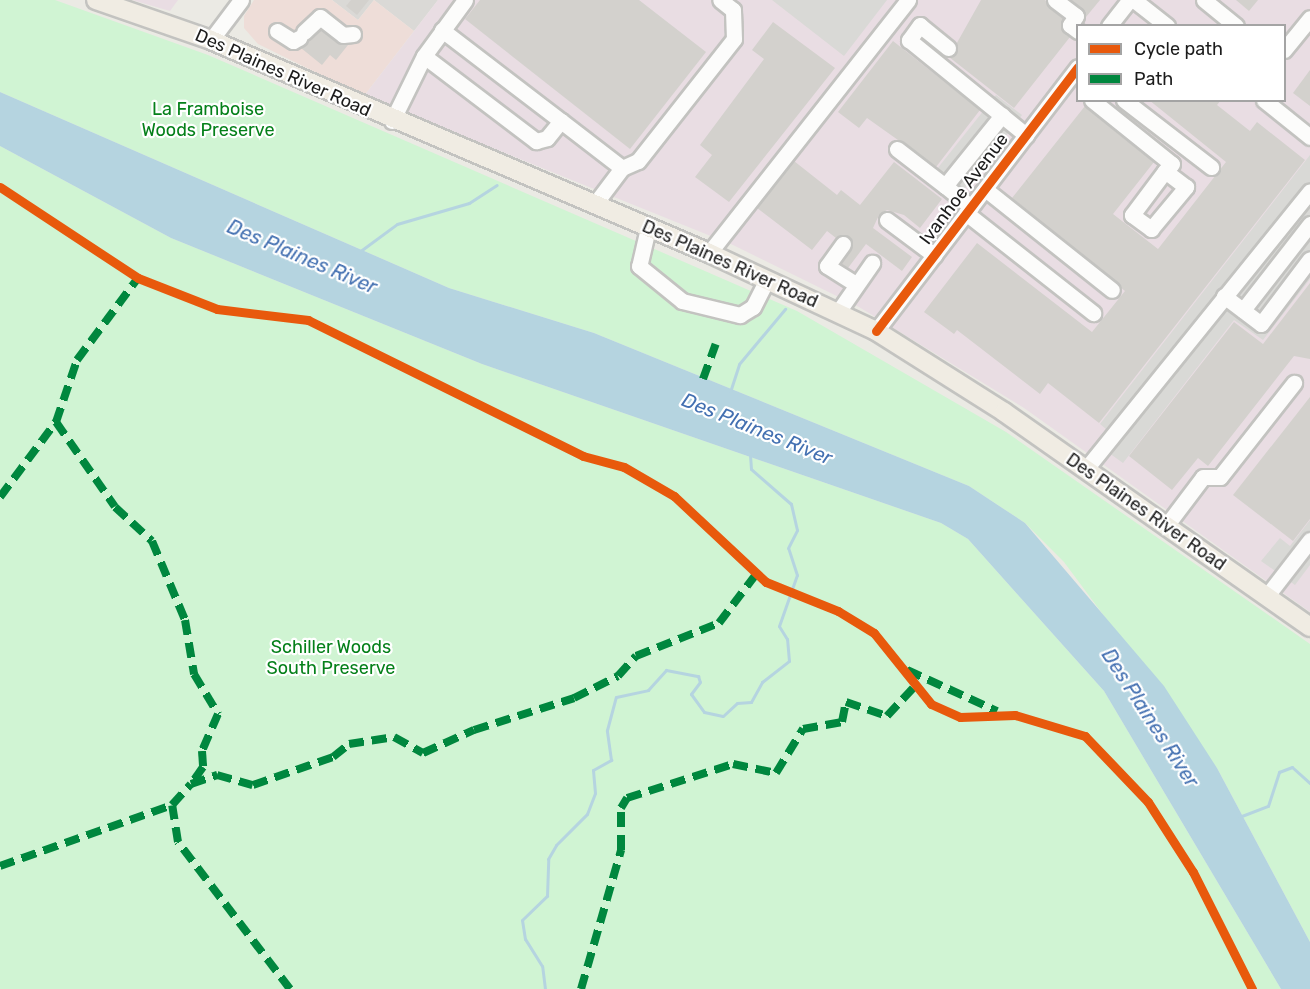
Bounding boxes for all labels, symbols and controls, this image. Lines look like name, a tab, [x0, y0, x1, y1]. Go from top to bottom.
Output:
street label: Des Plaines River Road	[192, 24, 374, 122]
legend	[1076, 24, 1286, 102]
text: Cycle path	[1134, 38, 1223, 60]
text: Path	[1134, 68, 1173, 90]
park label: La Framboise Woods Preserve	[141, 99, 275, 142]
street label: Ivanhoe Avenue	[915, 129, 1013, 249]
water label: Des Plaines River	[223, 215, 381, 299]
street label: Des Plaines River Road	[639, 215, 821, 313]
water label: Des Plaines River	[678, 388, 836, 470]
street label: Des Plaines River Road	[1062, 448, 1230, 576]
park label: Schiller Woods South Preserve	[267, 637, 395, 680]
water label: Des Plaines River	[1096, 644, 1204, 792]

